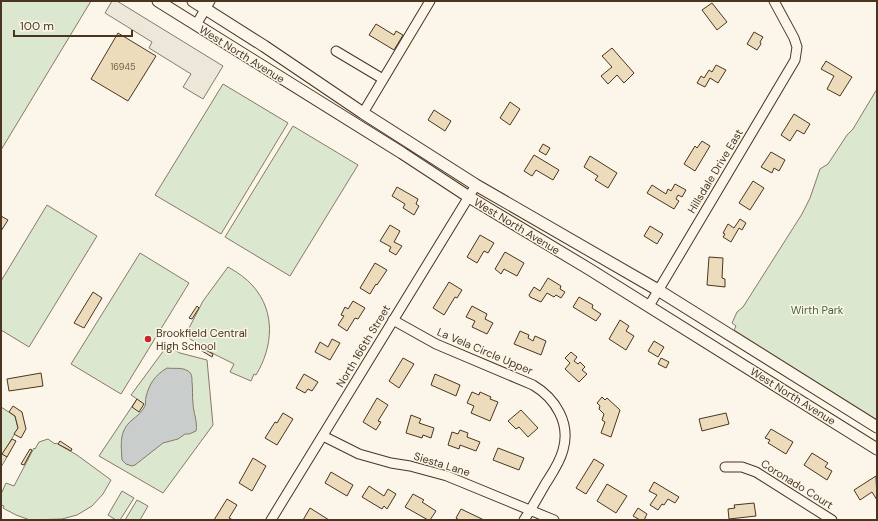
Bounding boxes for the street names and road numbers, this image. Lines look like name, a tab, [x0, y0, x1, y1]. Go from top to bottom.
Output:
street label: West North Avenue	[197, 22, 287, 86]
street label: Hillsdale Drive East	[684, 126, 746, 216]
street label: West North Avenue	[471, 195, 563, 257]
street label: North 166th Street	[333, 302, 393, 390]
street label: La Vela Circle Upper	[435, 325, 535, 377]
street label: West North Avenue	[748, 364, 838, 428]
street label: Siesta Lane	[412, 449, 472, 479]
street label: Coronado Court	[758, 456, 836, 512]

